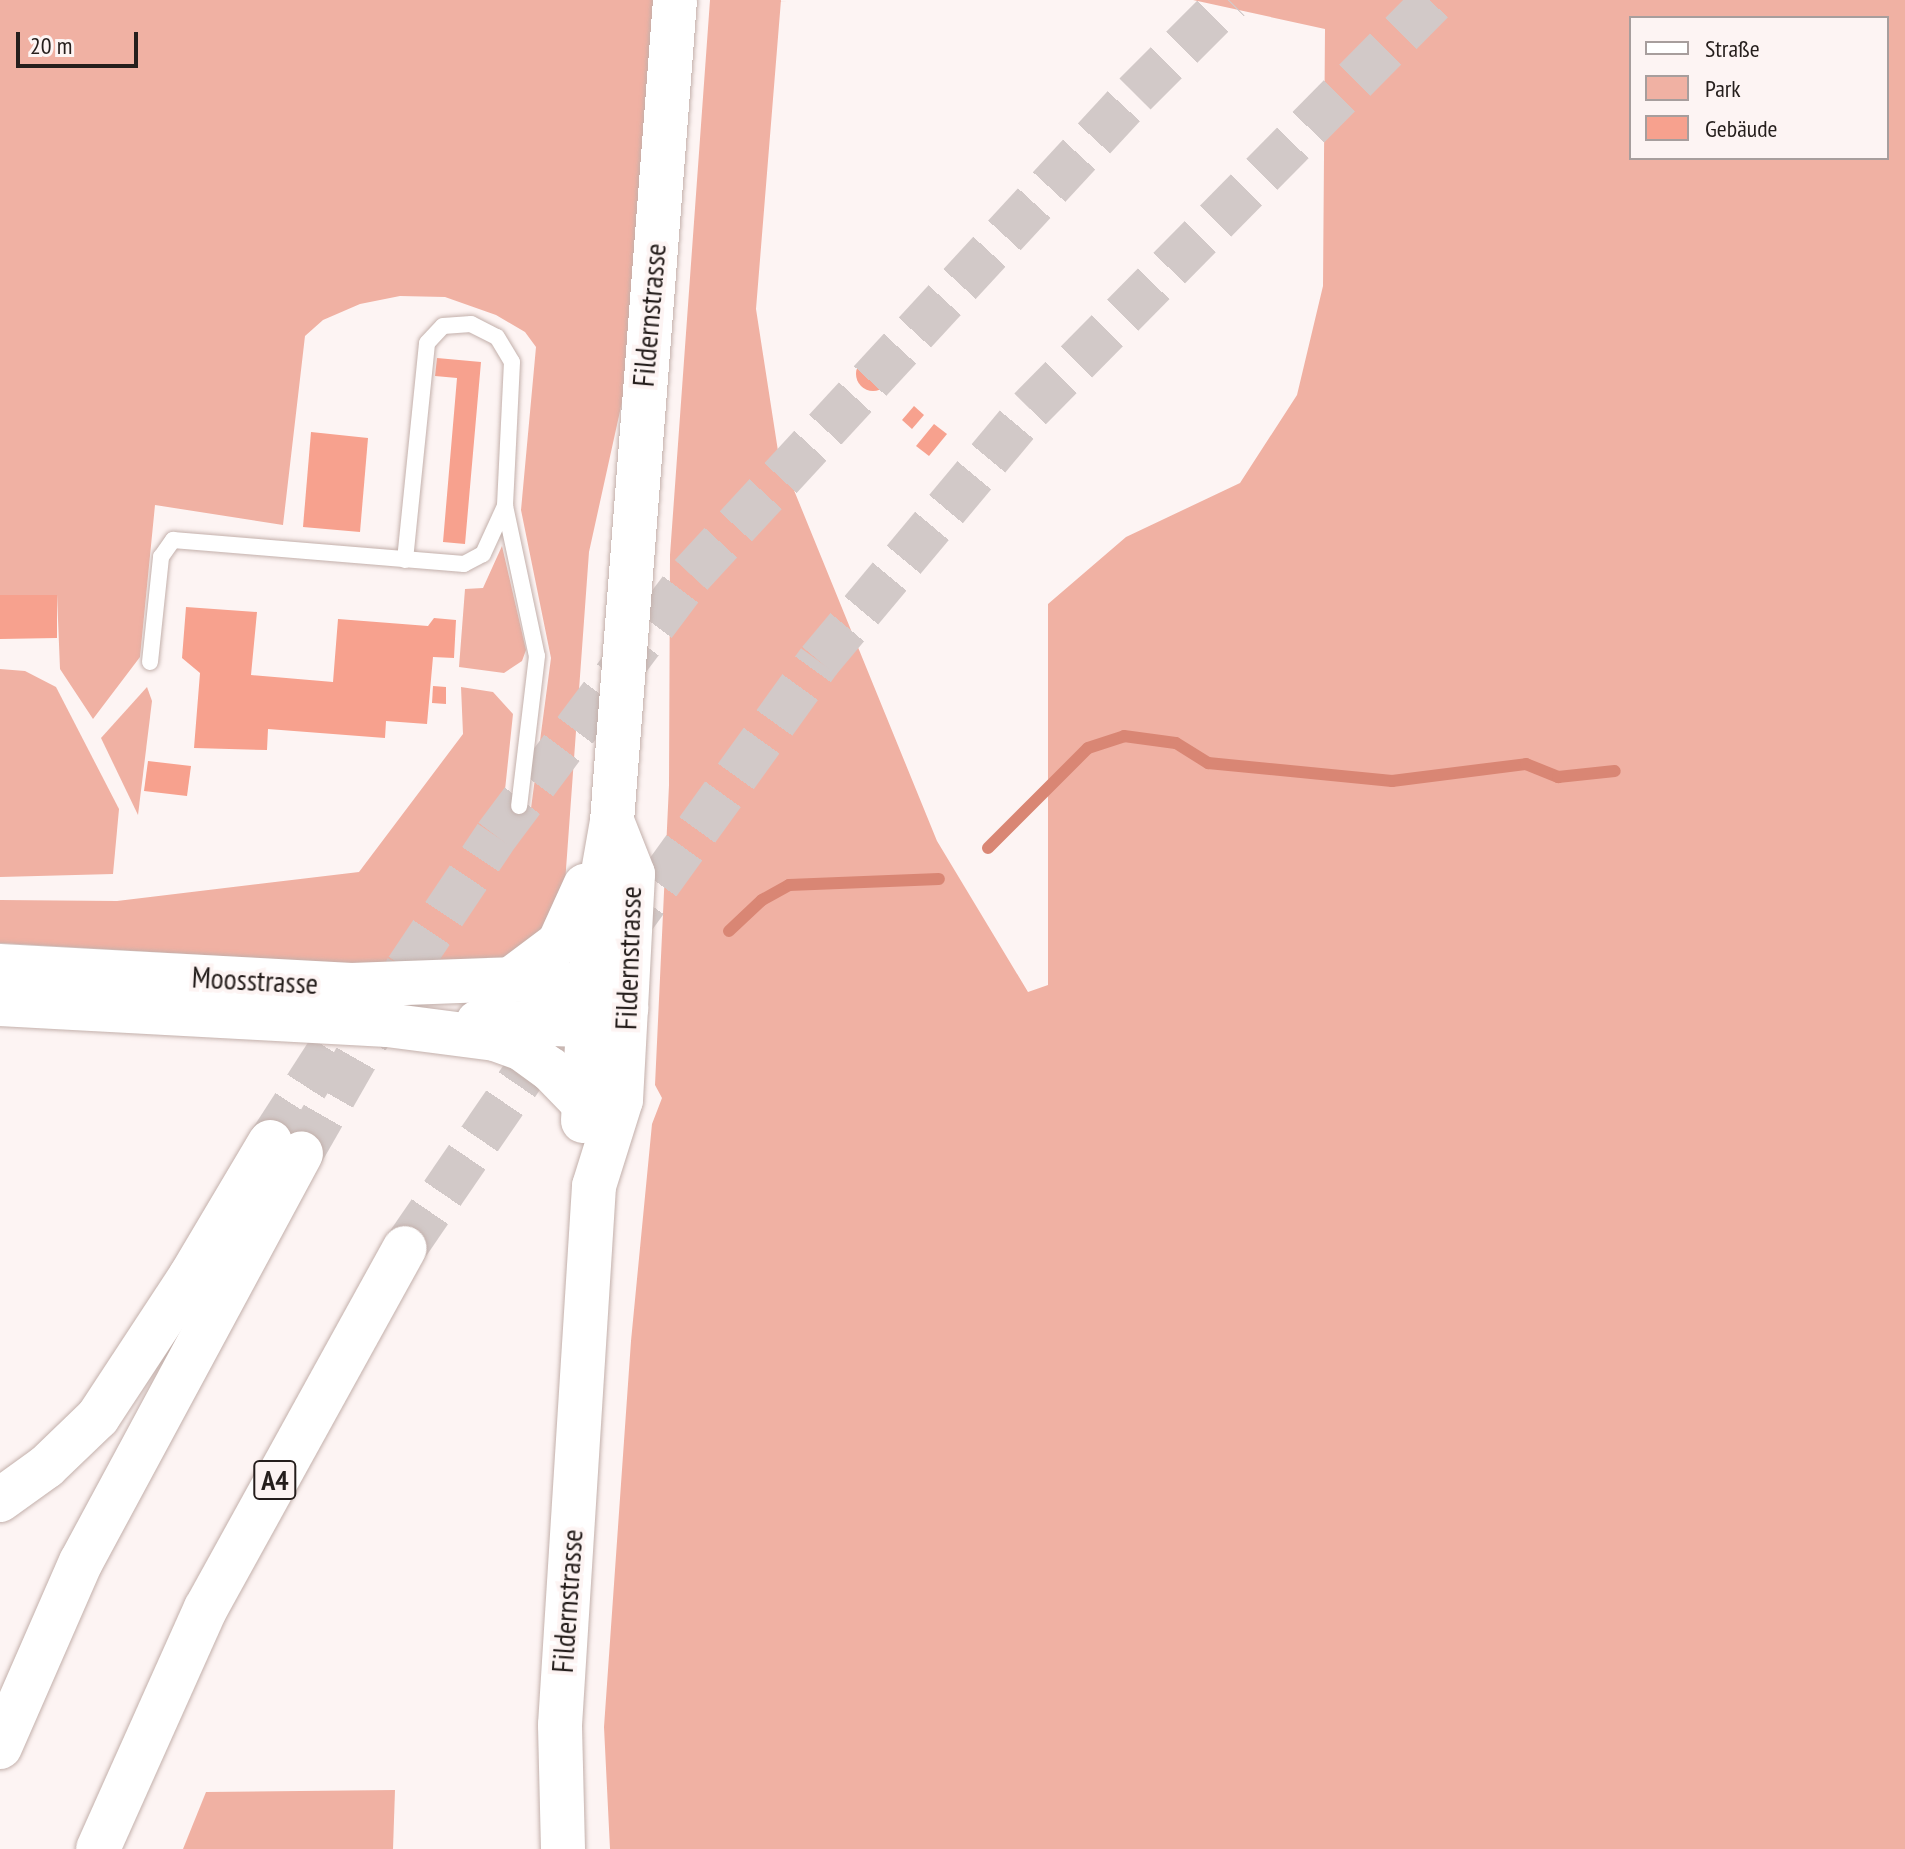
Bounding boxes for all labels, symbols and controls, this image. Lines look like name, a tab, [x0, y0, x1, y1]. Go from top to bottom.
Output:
scale bar	[20, 16, 142, 66]
legend	[1629, 16, 1889, 160]
text: 20 m	[30, 30, 72, 61]
text: Straße	[1705, 33, 1760, 64]
text: Park	[1705, 73, 1741, 104]
text: Gebäude	[1705, 113, 1777, 144]
street label: Fildernstrasse	[625, 242, 673, 388]
street label: Fildernstrasse	[607, 885, 649, 1031]
street label: Moosstrasse	[191, 959, 319, 1001]
road number: A4	[253, 1456, 297, 1504]
street label: Fildernstrasse	[544, 1528, 590, 1674]

